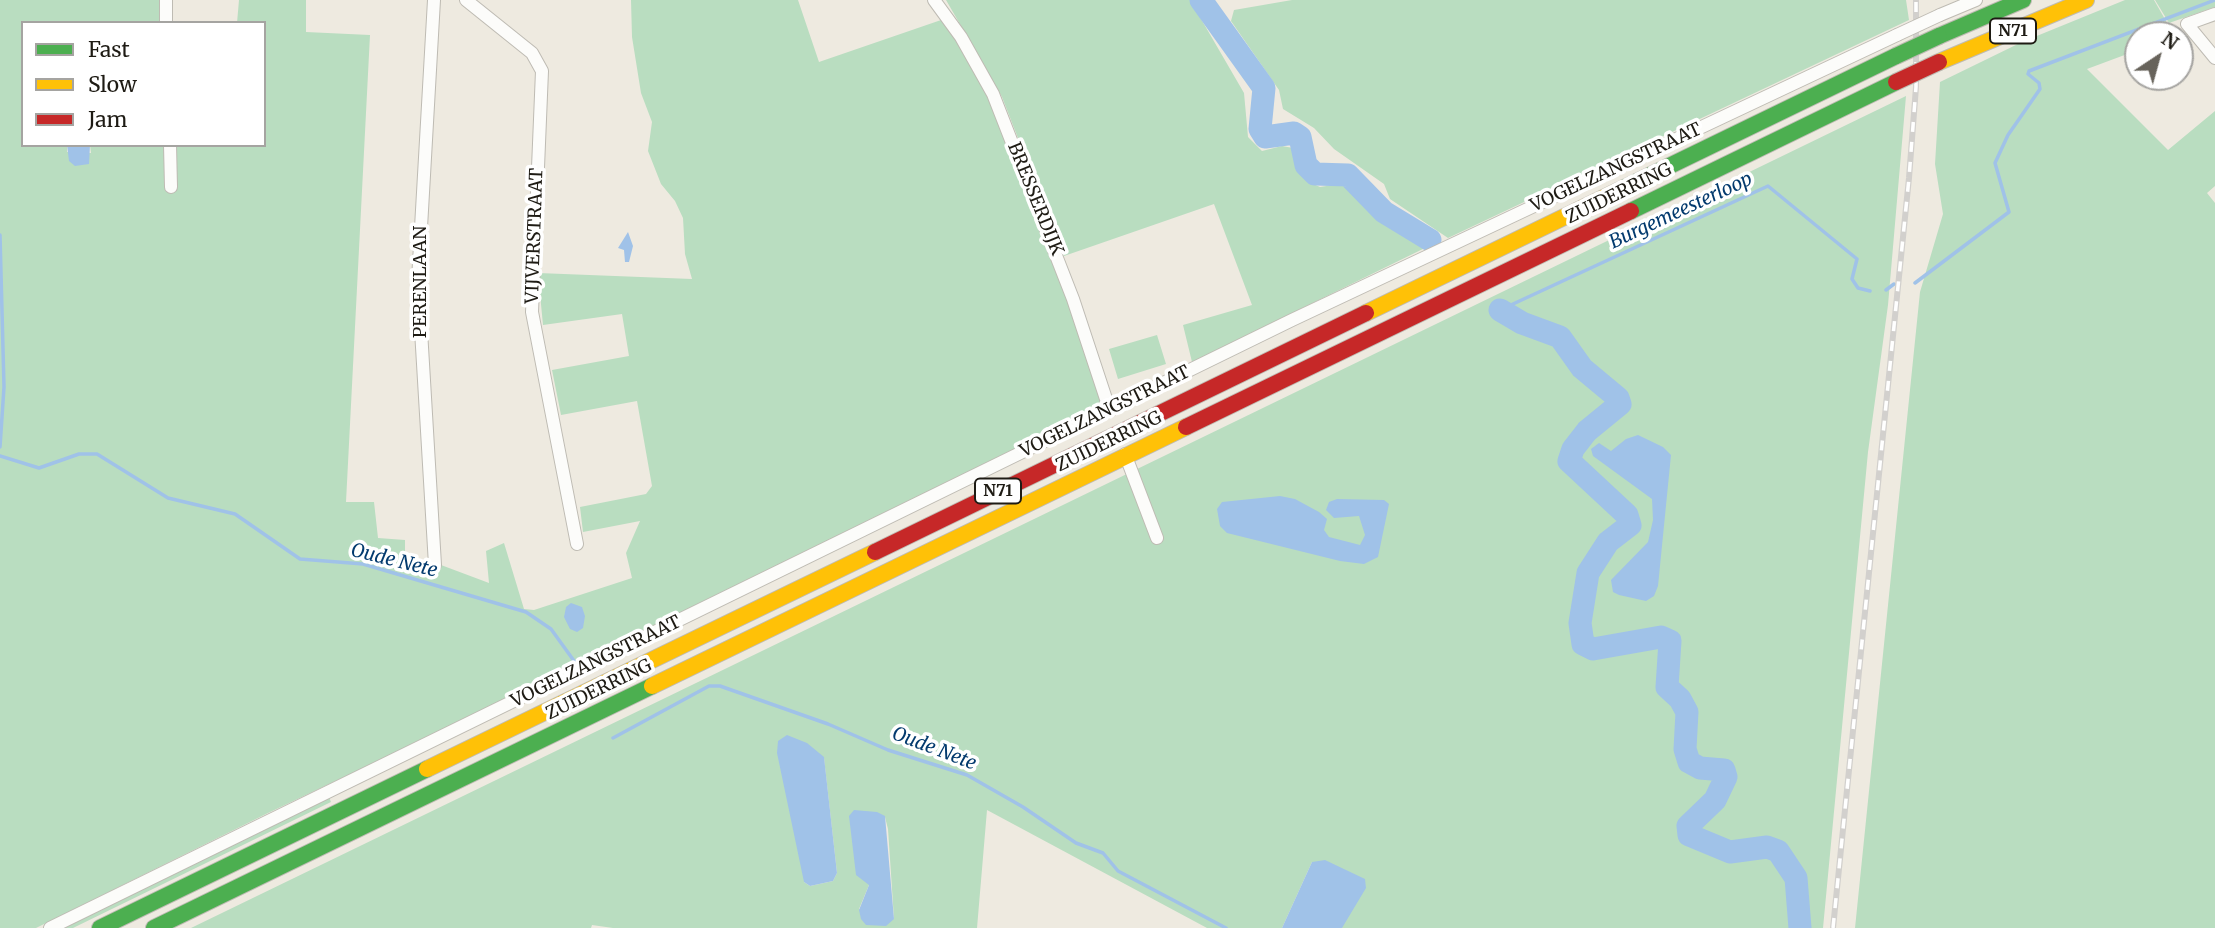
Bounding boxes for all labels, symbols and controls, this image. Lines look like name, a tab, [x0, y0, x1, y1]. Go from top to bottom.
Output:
road number: N71	[1990, 19, 2036, 44]
legend	[21, 21, 266, 147]
north arrow	[2124, 21, 2194, 91]
text: N	[2157, 27, 2183, 55]
text: Fast	[88, 36, 130, 63]
text: Slow	[88, 71, 137, 98]
text: Jam	[88, 106, 127, 133]
street label: VOGELZANGSTRAAT	[1527, 119, 1705, 217]
street label: BRESSERDIJK	[1003, 139, 1067, 259]
street label: ZUIDERRING	[1563, 159, 1675, 229]
street label: VIJVERSTRAAT	[522, 168, 548, 304]
water label: Burgemeesterloop	[1606, 168, 1756, 254]
street label: PERENLAAN	[410, 226, 432, 338]
street label: VOGELZANGSTRAAT	[1017, 361, 1193, 463]
street label: ZUIDERRING	[1053, 407, 1165, 477]
road number: N71	[975, 478, 1021, 504]
water label: Oude Nete	[348, 539, 440, 583]
street label: VOGELZANGSTRAAT	[508, 611, 684, 713]
street label: ZUIDERRING	[543, 655, 655, 725]
water label: Oude Nete	[889, 723, 979, 775]

